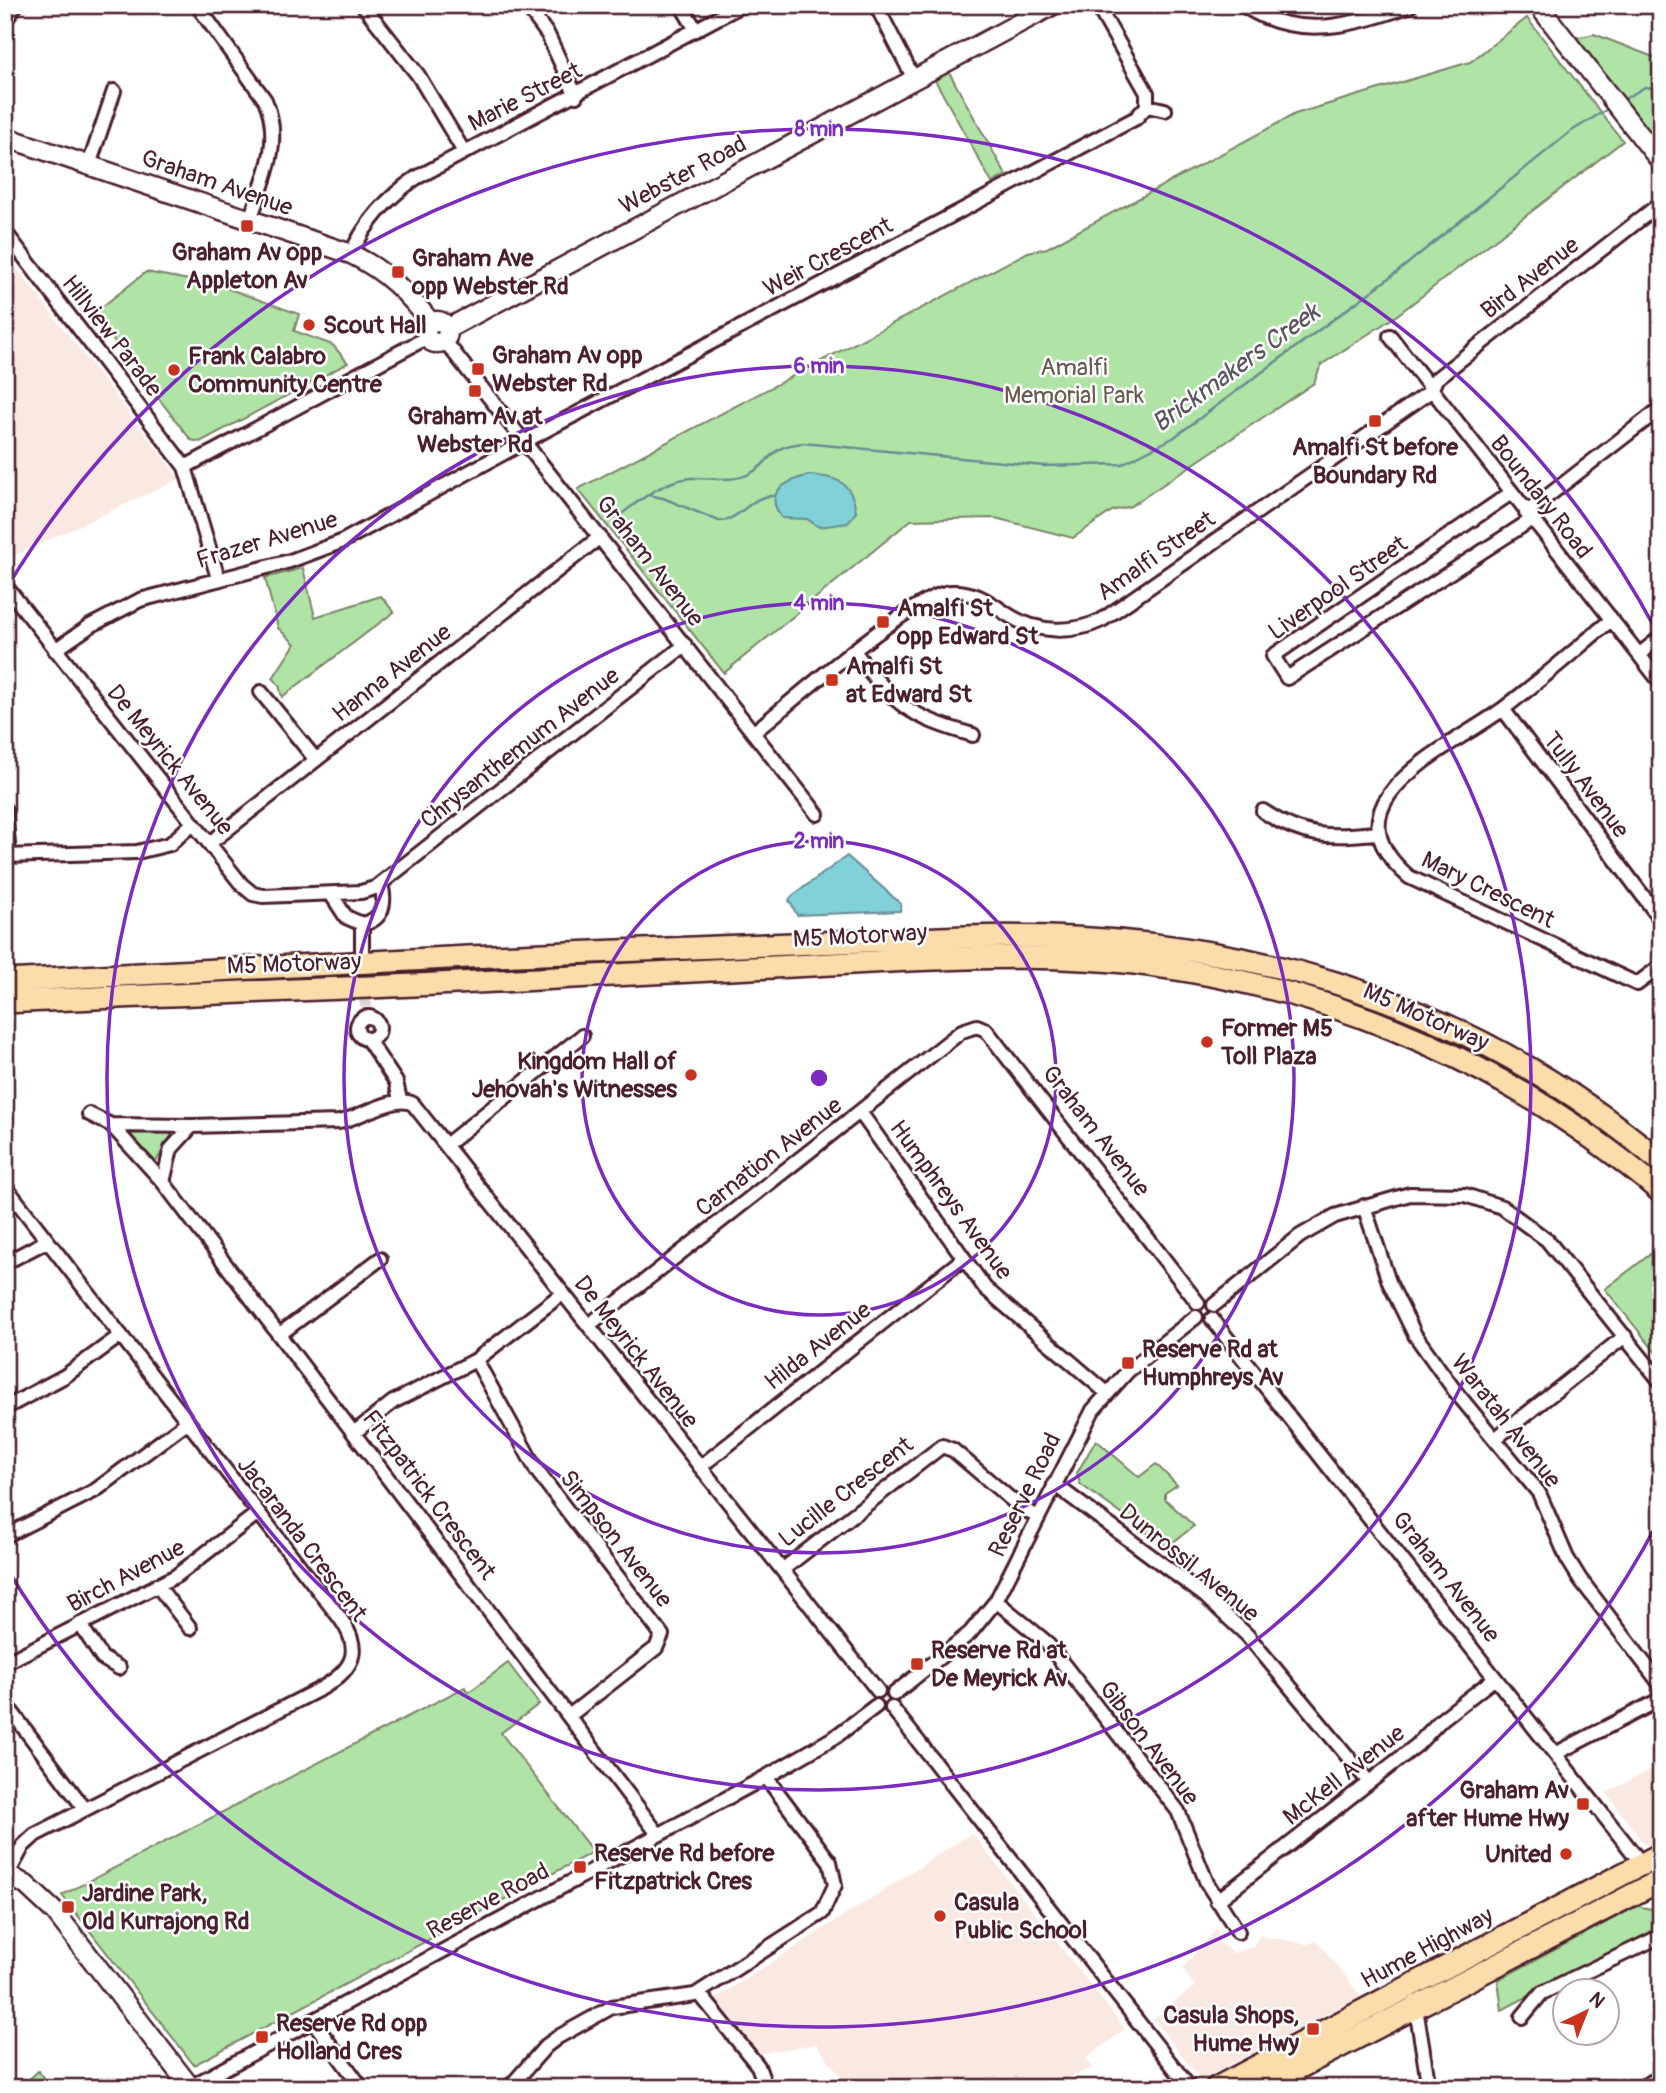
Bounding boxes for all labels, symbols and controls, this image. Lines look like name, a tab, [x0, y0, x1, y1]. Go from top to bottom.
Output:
street label: Marie Street	[463, 56, 587, 138]
text: 8 min	[794, 116, 844, 143]
street label: Webster Road	[614, 129, 752, 221]
street label: Graham Avenue	[137, 144, 297, 223]
street label: Weir Crescent	[758, 211, 898, 303]
marker: Graham Av opp Appleton Av	[239, 218, 255, 234]
street label: Bird Avenue	[1475, 231, 1585, 325]
place label: Graham Av opp Appleton Av	[172, 238, 322, 295]
place label: Graham Ave opp Webster Rd	[411, 244, 569, 301]
marker: Graham Ave opp Webster Rd	[390, 264, 406, 280]
street label: Hillview Parade	[56, 269, 169, 403]
water label: Brickmakers Creek	[1146, 295, 1328, 440]
place label: Scout Hall	[323, 311, 427, 340]
marker: Scout Hall	[301, 317, 317, 333]
place label: Graham Av opp Webster Rd	[492, 341, 643, 398]
place label: Frank Calabro Community Centre	[188, 342, 383, 399]
text: 6 min	[794, 353, 845, 380]
park label: Amalfi Memorial Park	[1004, 353, 1144, 410]
marker: Graham Av opp Webster Rd	[470, 361, 486, 377]
marker: Frank Calabro Community Centre	[166, 362, 182, 378]
marker: Graham Av at Webster Rd	[467, 383, 483, 399]
place label: Graham Av at Webster Rd	[408, 402, 544, 459]
marker: Amalfi St before Boundary Rd	[1367, 413, 1383, 429]
street label: Boundary Road	[1484, 429, 1598, 565]
place label: Amalfi St before Boundary Rd	[1292, 433, 1459, 490]
street label: Graham Avenue	[590, 490, 710, 632]
street label: Amalfi Street	[1091, 504, 1221, 607]
street label: Frazer Avenue	[193, 505, 341, 575]
street label: Liverpool Street	[1263, 529, 1413, 647]
text: 4 min	[794, 590, 845, 617]
place label: Amalfi St opp Edward St	[896, 594, 1040, 651]
marker: Amalfi St opp Edward St	[875, 614, 891, 630]
street label: Hanna Avenue	[327, 617, 457, 728]
place label: Amalfi St at Edward St	[846, 652, 973, 709]
street label: Chrysanthemum Avenue	[415, 661, 626, 835]
marker: Amalfi St at Edward St	[824, 672, 840, 688]
street label: De Meyrick Avenue	[100, 679, 240, 841]
street label: Tully Avenue	[1537, 726, 1635, 844]
text: 2 min	[794, 828, 844, 855]
street label: Mary Crescent	[1417, 845, 1560, 935]
street label: M5 Motorway	[792, 918, 928, 954]
street label: M5 Motorway	[226, 947, 362, 981]
street label: M5 Motorway	[1359, 976, 1493, 1058]
place label: Former M5 Toll Plaza	[1220, 1014, 1333, 1071]
marker: Former M5 Toll Plaza	[1199, 1034, 1215, 1050]
place label: Kingdom Hall of Jehovah's Witnesses	[472, 1047, 677, 1104]
street label: Graham Avenue	[1036, 1060, 1156, 1202]
centre of rings	[807, 1066, 831, 1090]
marker: Kingdom Hall of Jehovah's Witnesses	[683, 1067, 699, 1083]
street label: Carnation Avenue	[690, 1091, 848, 1223]
street label: Humphreys Avenue	[883, 1114, 1019, 1286]
street label: De Meyrick Avenue	[567, 1270, 705, 1434]
street label: Hilda Avenue	[759, 1295, 877, 1397]
place label: Reserve Rd at Humphreys Av	[1142, 1335, 1284, 1392]
street label: Waratah Avenue	[1445, 1348, 1567, 1494]
marker: Reserve Rd at Humphreys Av	[1120, 1355, 1136, 1371]
street label: Fitzpatrick Crescent	[356, 1405, 502, 1586]
street label: Reserve Road	[983, 1428, 1067, 1562]
street label: Lucille Crescent	[773, 1430, 919, 1553]
street label: Jacaranda Crescent	[231, 1451, 374, 1627]
street label: Simpson Avenue	[553, 1465, 679, 1614]
street label: Dunrossil Avenue	[1113, 1498, 1265, 1628]
street label: Graham Avenue	[1386, 1506, 1506, 1648]
street label: Birch Avenue	[62, 1533, 190, 1619]
place label: Reserve Rd at De Meyrick Av	[931, 1636, 1068, 1693]
marker: Reserve Rd at De Meyrick Av	[909, 1656, 925, 1672]
street label: Gibson Avenue	[1093, 1675, 1205, 1811]
street label: McKell Avenue	[1277, 1718, 1411, 1831]
place label: Graham Av after Hume Hwy	[1406, 1776, 1570, 1833]
marker: Graham Av after Hume Hwy	[1575, 1796, 1591, 1812]
place label: Reserve Rd before Fitzpatrick Cres	[594, 1839, 775, 1896]
place label: United	[1485, 1840, 1552, 1869]
marker: United	[1558, 1846, 1574, 1862]
street label: Reserve Road	[422, 1857, 554, 1945]
marker: Reserve Rd before Fitzpatrick Cres	[572, 1859, 588, 1875]
place label: Jardine Park, Old Kurrajong Rd	[82, 1879, 249, 1936]
place label: Casula Public School	[954, 1888, 1087, 1945]
marker: Jardine Park, Old Kurrajong Rd	[60, 1899, 76, 1915]
street label: Hume Highway	[1356, 1901, 1498, 1995]
marker: Casula Public School	[932, 1908, 948, 1924]
north arrow	[1550, 1978, 1620, 2048]
text: N	[1584, 1987, 1610, 2014]
place label: Casula Shops, Hume Hwy	[1163, 2001, 1300, 2058]
place label: Reserve Rd opp Holland Cres	[276, 2009, 427, 2066]
marker: Casula Shops, Hume Hwy	[1305, 2021, 1321, 2037]
marker: Reserve Rd opp Holland Cres	[254, 2029, 270, 2045]

